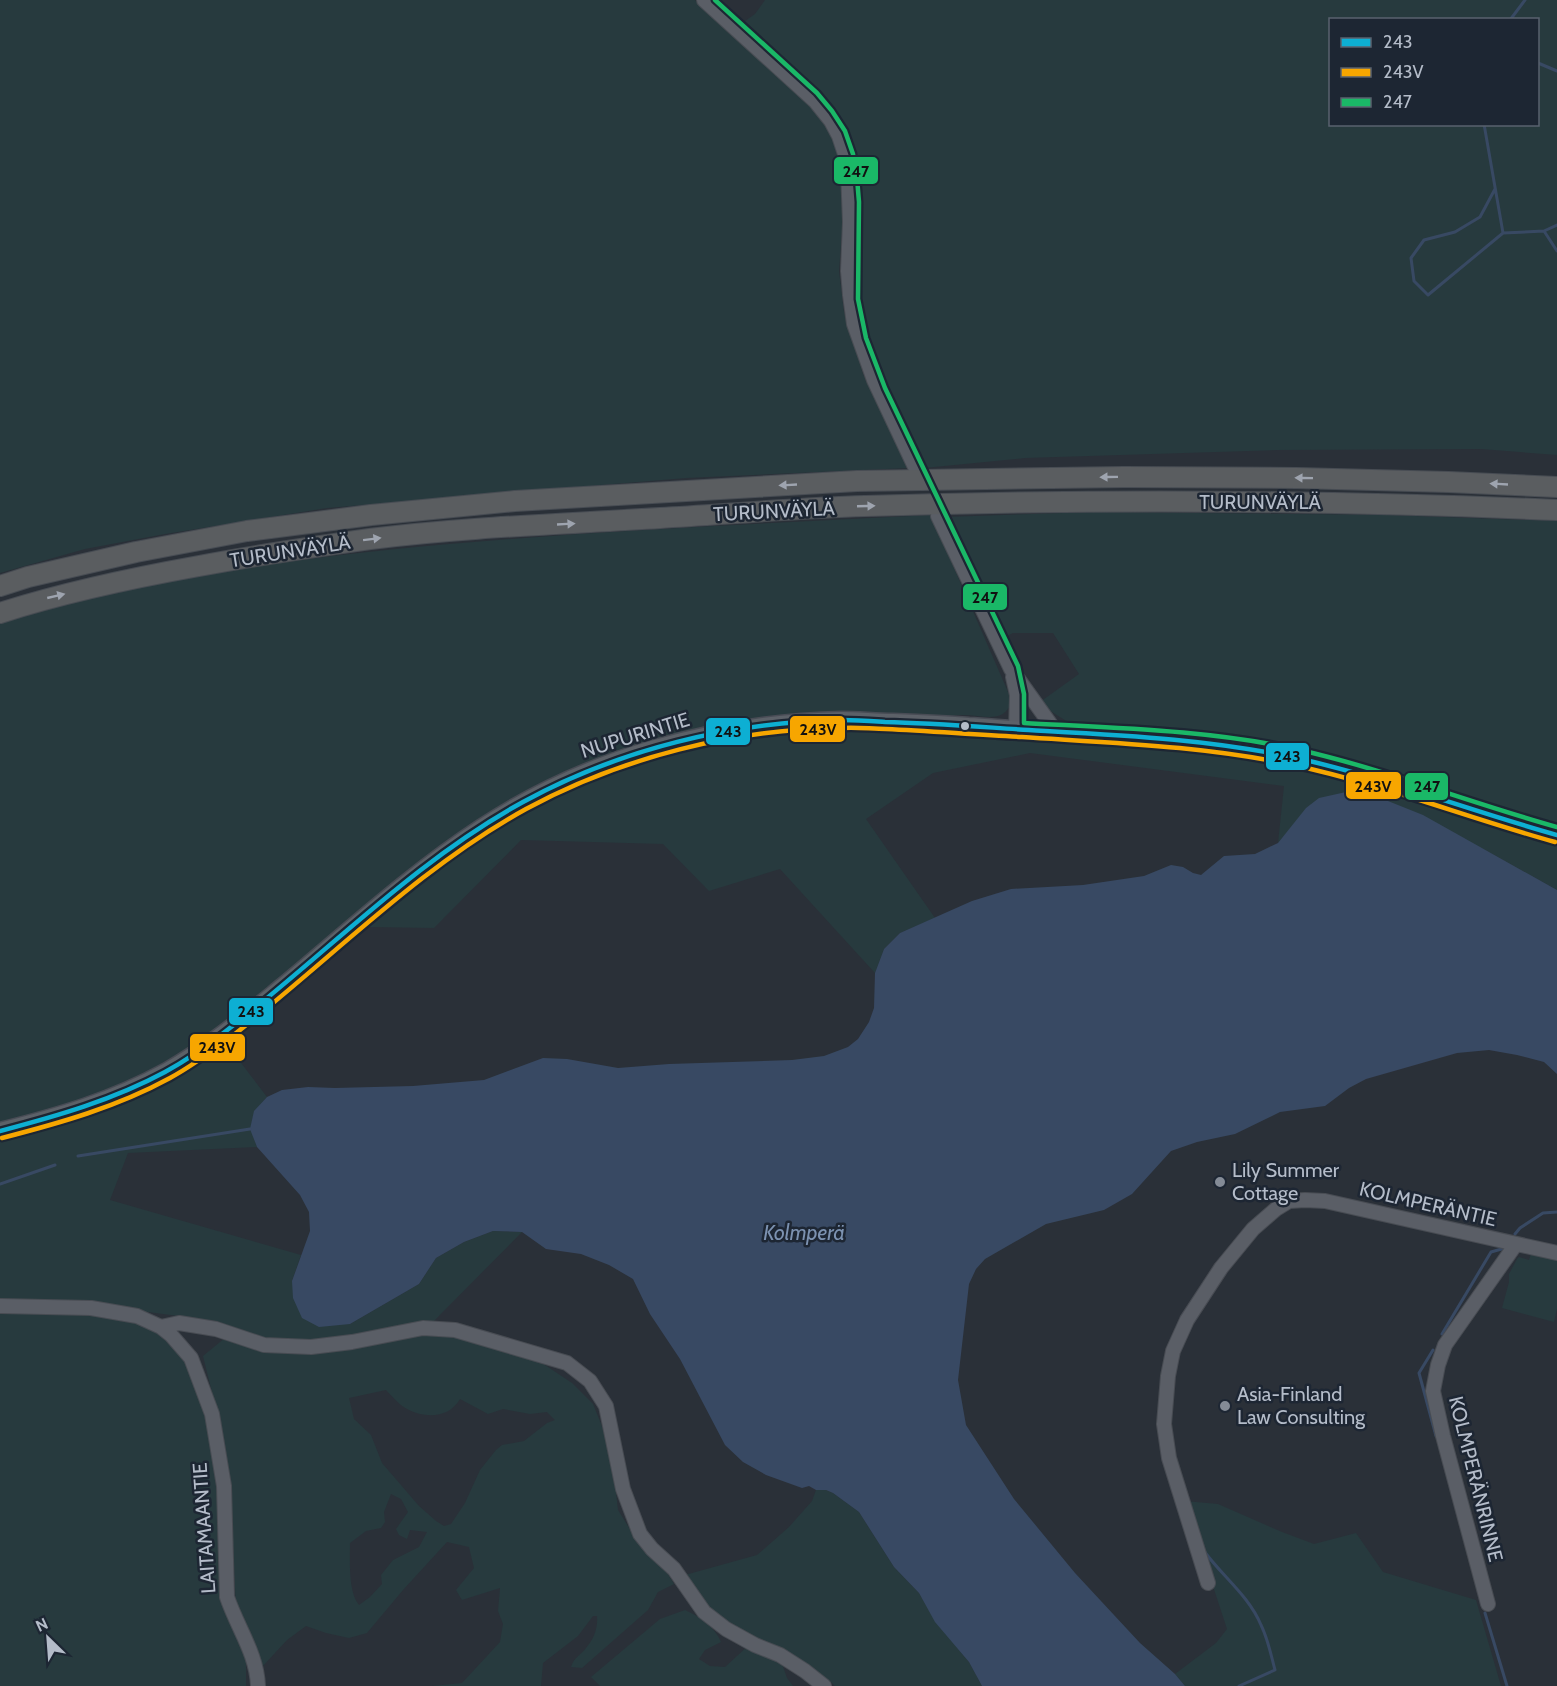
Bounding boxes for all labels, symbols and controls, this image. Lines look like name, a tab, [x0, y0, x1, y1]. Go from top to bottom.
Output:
legend	[1329, 18, 1539, 126]
text: 243	[1383, 31, 1413, 53]
text: 243V	[1383, 61, 1424, 83]
text: 247	[1383, 91, 1412, 113]
line badge: 247	[833, 156, 879, 185]
text: 247	[843, 162, 870, 181]
one-way arrow	[1099, 472, 1118, 482]
one-way arrow	[1294, 473, 1313, 483]
one-way arrow	[1489, 479, 1508, 488]
one-way arrow	[778, 480, 797, 490]
street label: TURUNVÄYLÄ	[1199, 490, 1322, 514]
street label: TURUNVÄYLÄ	[713, 496, 836, 526]
one-way arrow	[856, 502, 875, 511]
one-way arrow	[557, 519, 576, 528]
street label: TURUNVÄYLÄ	[228, 530, 353, 572]
one-way arrow	[362, 535, 381, 544]
line badge: 247	[962, 583, 1008, 611]
text: 247	[972, 588, 999, 607]
one-way arrow	[47, 591, 65, 601]
street label: NUPURINTIE	[578, 707, 692, 763]
line badge: 243V	[789, 715, 846, 743]
line badge: 243	[705, 717, 751, 746]
text: 243V	[800, 720, 837, 739]
unlabelled marker	[959, 720, 971, 732]
text: 243	[714, 722, 742, 741]
line badge: 243	[1265, 742, 1310, 771]
text: 243	[1273, 747, 1301, 766]
line badge: 243V	[1345, 771, 1402, 800]
line badge: 247	[1404, 772, 1449, 801]
text: 243V	[1355, 777, 1392, 796]
text: 247	[1414, 777, 1441, 796]
line badge: 243	[228, 997, 274, 1026]
text: 243	[237, 1002, 265, 1021]
line badge: 243V	[189, 1033, 246, 1062]
text: 243V	[199, 1038, 236, 1057]
place label: Lily Summer Cottage	[1232, 1158, 1340, 1205]
marker: Lily Summer Cottage	[1213, 1175, 1227, 1189]
street label: KOLMPERÄNTIE	[1357, 1177, 1499, 1231]
water label: Kolmperä	[763, 1220, 845, 1245]
place label: Asia-Finland Law Consulting	[1237, 1382, 1366, 1429]
street label: KOLMPERÄNRINNE	[1444, 1394, 1508, 1564]
marker: Asia-Finland Law Consulting	[1218, 1399, 1232, 1413]
street label: LAITAMAANTIE	[187, 1462, 221, 1594]
north arrow	[18, 1608, 78, 1668]
text: N	[33, 1614, 51, 1636]

